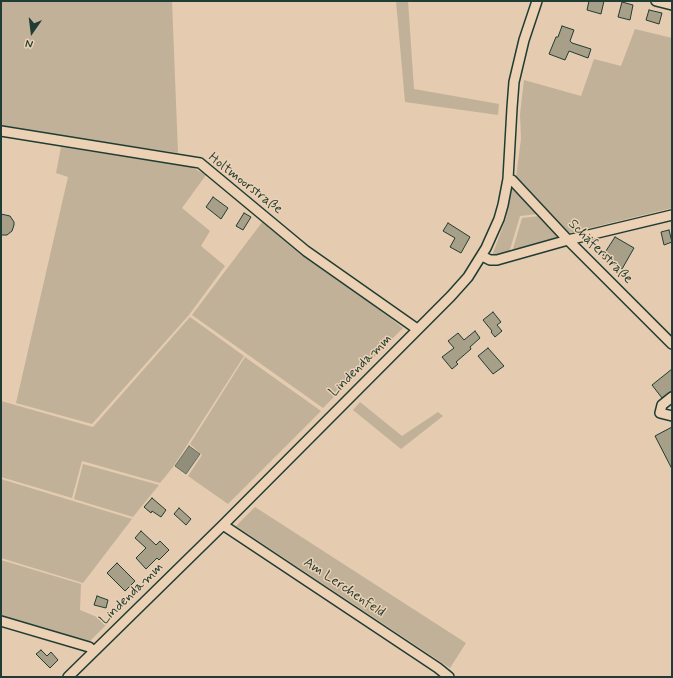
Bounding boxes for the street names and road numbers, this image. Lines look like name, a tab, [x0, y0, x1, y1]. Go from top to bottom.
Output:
street label: Holtmoorstraße	[204, 150, 286, 218]
street label: Schäferstraße	[564, 216, 636, 288]
street label: Lindendamm	[326, 331, 396, 401]
street label: Am Lerchenfeld	[300, 555, 388, 621]
street label: Lindendamm	[97, 559, 167, 629]

